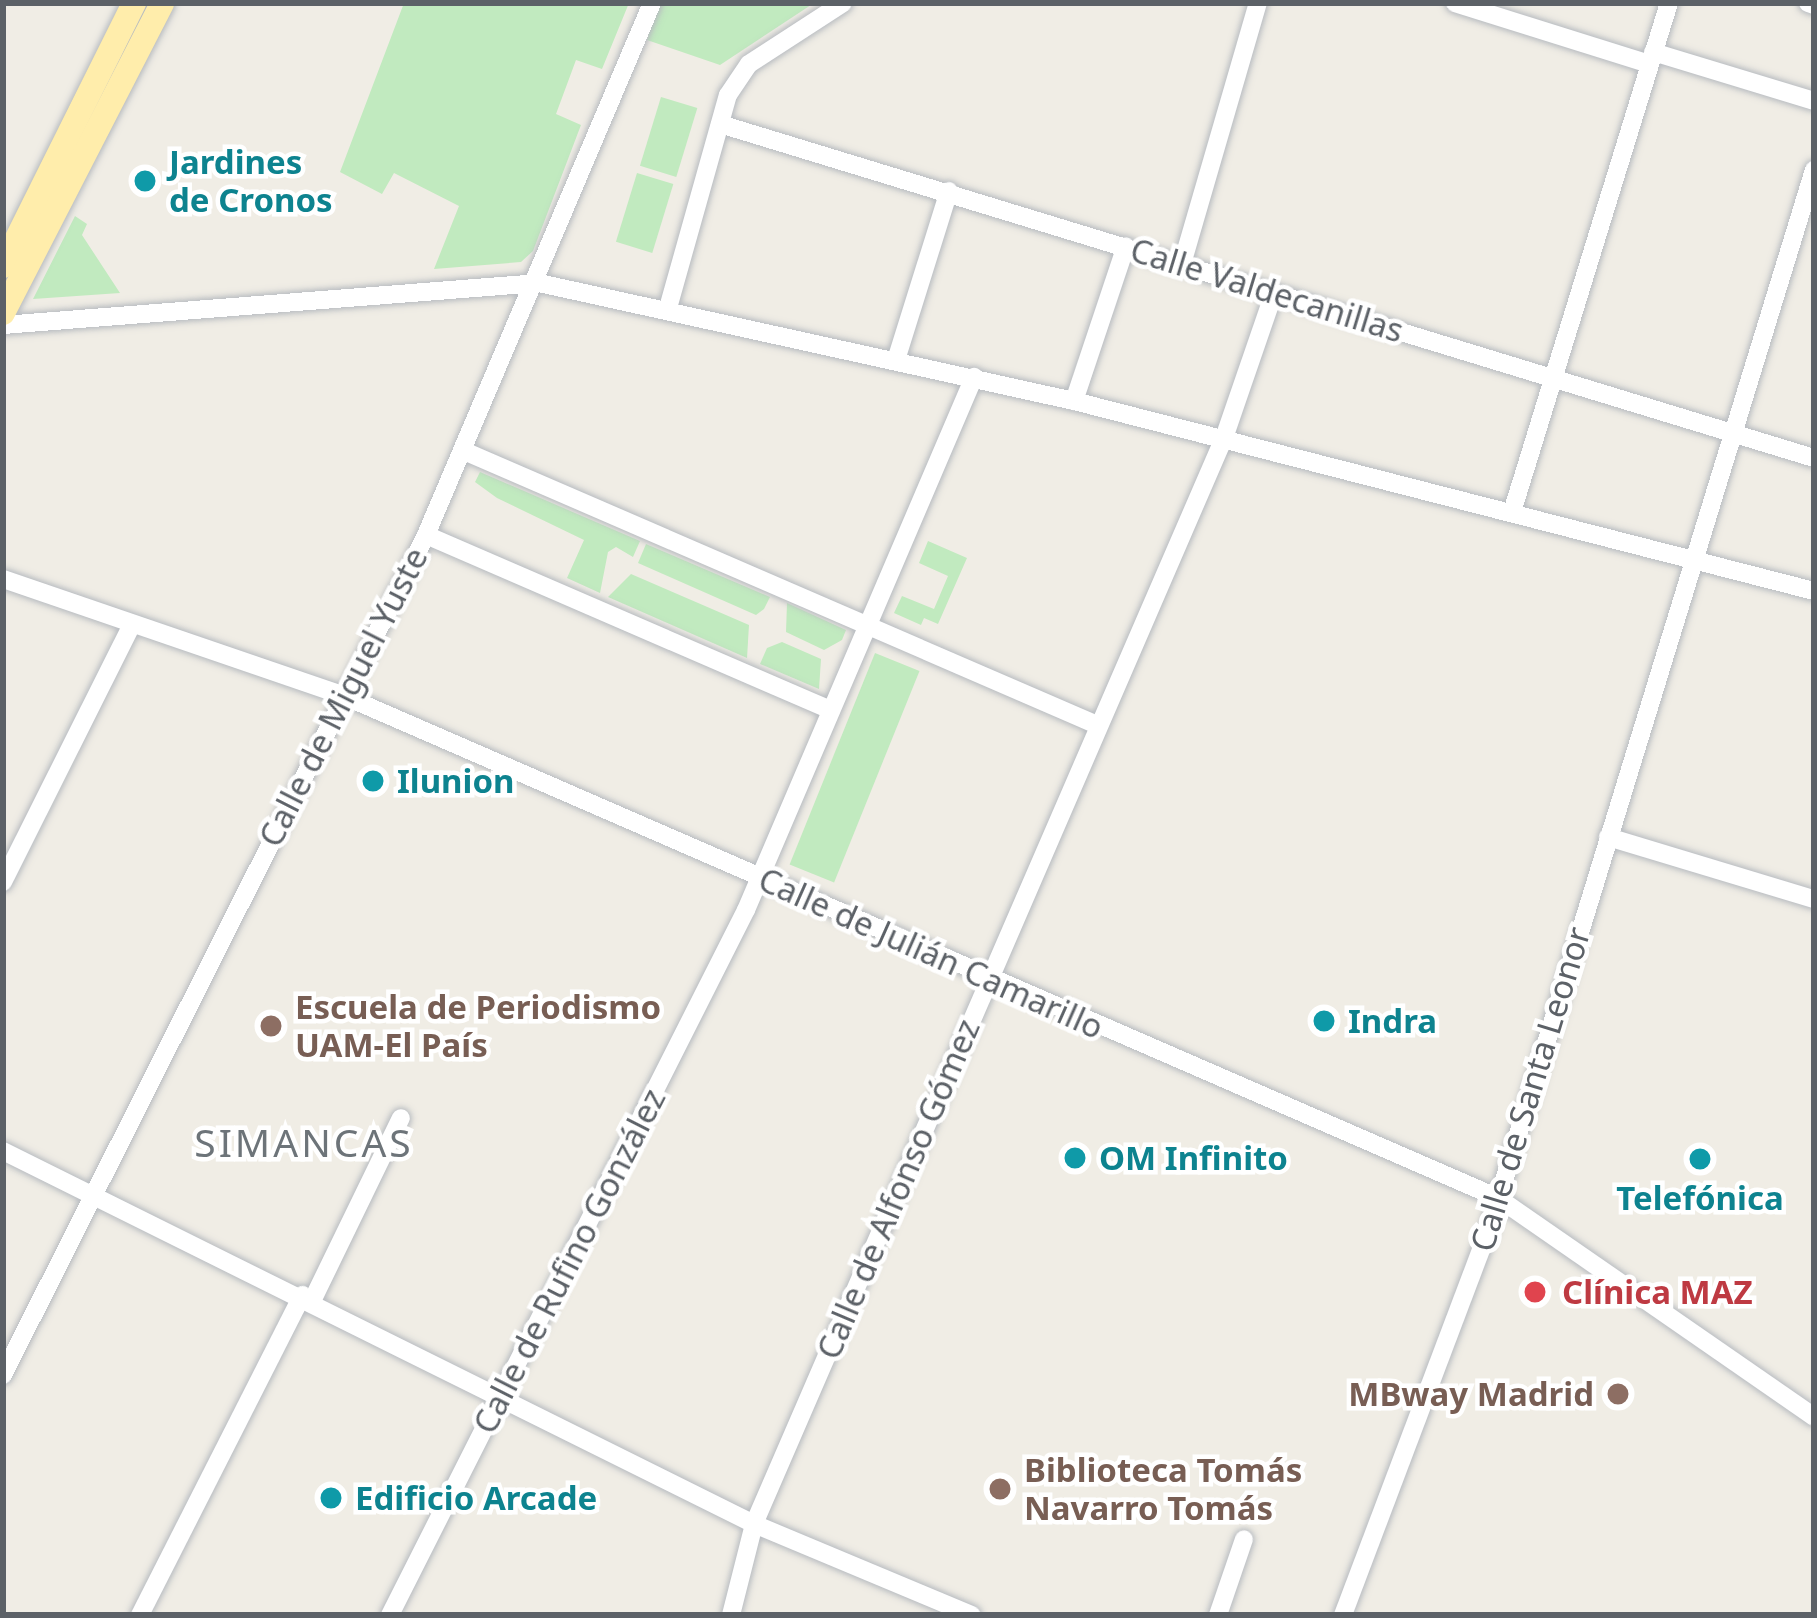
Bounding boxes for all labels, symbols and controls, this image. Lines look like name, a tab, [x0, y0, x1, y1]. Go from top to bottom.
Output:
place label: Jardines de Cronos	[169, 142, 333, 220]
marker: Jardines de Cronos	[132, 168, 158, 194]
street label: Calle Valdecanillas	[1126, 230, 1408, 350]
street label: Calle de Miguel Yuste	[250, 541, 436, 853]
place label: Ilunion	[397, 761, 515, 801]
marker: Ilunion	[360, 768, 386, 794]
street label: Calle de Julián Camarillo	[753, 859, 1109, 1047]
street label: Calle de Santa Leonor	[1462, 922, 1598, 1256]
place label: Escuela de Periodismo UAM-El País	[295, 987, 661, 1065]
place label: Indra	[1348, 1001, 1437, 1041]
marker: Indra	[1311, 1008, 1337, 1034]
marker: Escuela de Periodismo UAM-El País	[258, 1013, 284, 1039]
street label: Calle de Alfonso Gómez	[808, 1013, 988, 1365]
street label: Calle de Rufino González	[465, 1082, 673, 1440]
district label: SIMANCAS	[194, 1119, 414, 1165]
place label: OM Infinito	[1099, 1138, 1288, 1178]
marker: OM Infinito	[1062, 1145, 1088, 1171]
marker: Telefónica	[1687, 1146, 1713, 1172]
place label: Telefónica	[1616, 1178, 1784, 1218]
place label: Clínica MAZ	[1562, 1272, 1753, 1312]
marker: Clínica MAZ	[1519, 1276, 1551, 1308]
place label: MBway Madrid	[1348, 1374, 1594, 1414]
marker: MBway Madrid	[1605, 1381, 1631, 1407]
place label: Biblioteca Tomás Navarro Tomás	[1024, 1450, 1302, 1528]
marker: Biblioteca Tomás Navarro Tomás	[987, 1476, 1013, 1502]
place label: Edificio Arcade	[355, 1478, 597, 1518]
marker: Edificio Arcade	[318, 1485, 344, 1511]

